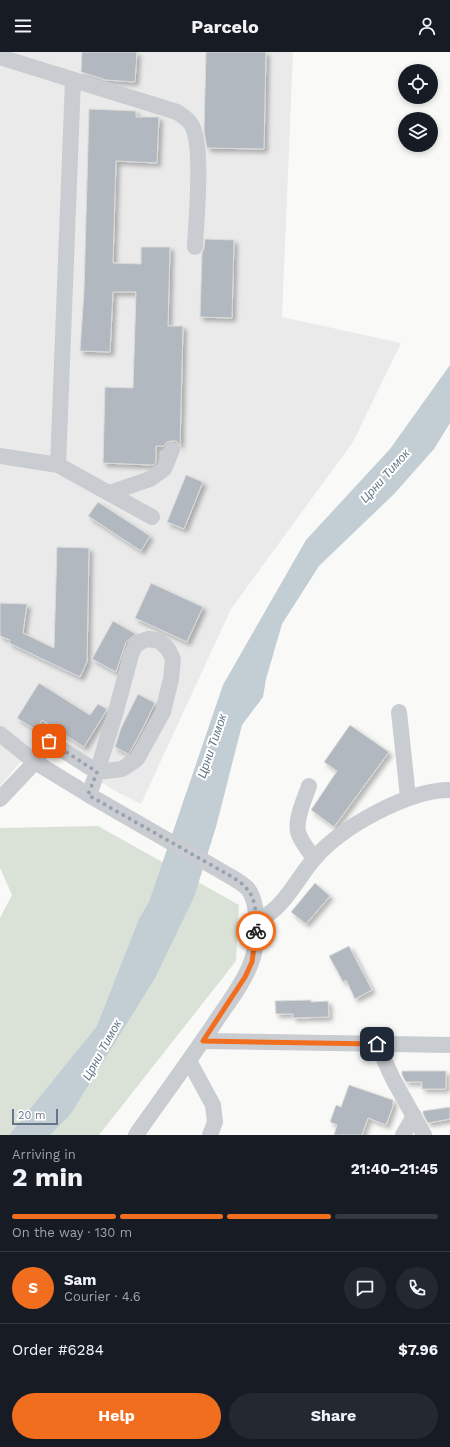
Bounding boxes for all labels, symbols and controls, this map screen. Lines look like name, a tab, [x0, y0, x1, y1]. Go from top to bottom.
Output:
icon: menu	[12, 15, 34, 37]
icon: person	[416, 15, 438, 37]
text: Parcelo	[191, 16, 259, 37]
map controls	[398, 64, 438, 152]
button: locate	[398, 64, 438, 104]
button: layers	[398, 112, 438, 152]
water label: Црни Тимок	[357, 445, 413, 506]
water label: Црни Тимок	[194, 711, 230, 780]
pin	[32, 724, 66, 758]
icon: bag	[38, 730, 60, 752]
courier	[236, 911, 276, 951]
icon: bike	[245, 920, 267, 942]
water label: Црни Тимок	[80, 1016, 125, 1083]
pin	[360, 1027, 394, 1061]
icon: home	[366, 1033, 388, 1055]
scale bar	[12, 1107, 58, 1126]
text: 20 m	[18, 1109, 46, 1122]
text: Arriving in	[12, 1147, 76, 1162]
text: 21:40–21:45	[351, 1160, 438, 1178]
text: 2 min	[12, 1162, 83, 1192]
text: On the way · 130 m	[12, 1225, 132, 1240]
button: chat	[344, 1267, 386, 1309]
button: phone	[396, 1267, 438, 1309]
text: Sam	[64, 1271, 96, 1289]
text: S	[28, 1279, 38, 1297]
text: Courier · 4.6	[64, 1289, 141, 1304]
text: Order #6284	[12, 1341, 104, 1359]
text: $7.96	[398, 1341, 438, 1359]
button: Help	[12, 1393, 221, 1439]
button: Share	[229, 1393, 438, 1439]

